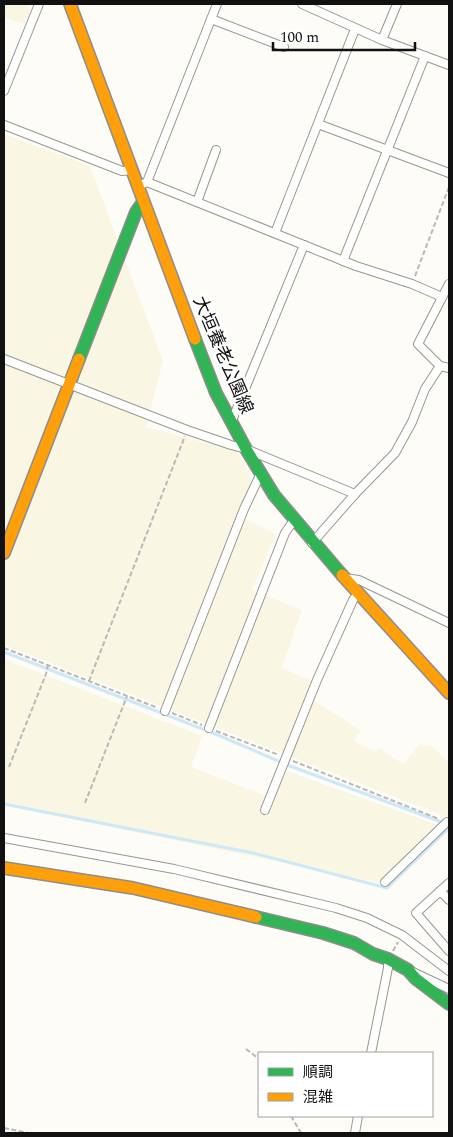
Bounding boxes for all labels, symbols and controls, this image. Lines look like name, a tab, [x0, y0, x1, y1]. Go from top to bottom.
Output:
scale bar	[273, 20, 416, 52]
text: 100 m	[280, 26, 319, 49]
street label: 大垣養老公園線	[186, 292, 260, 418]
legend	[258, 1052, 433, 1117]
text: 順調	[303, 1061, 333, 1084]
text: 混雑	[303, 1086, 333, 1109]

